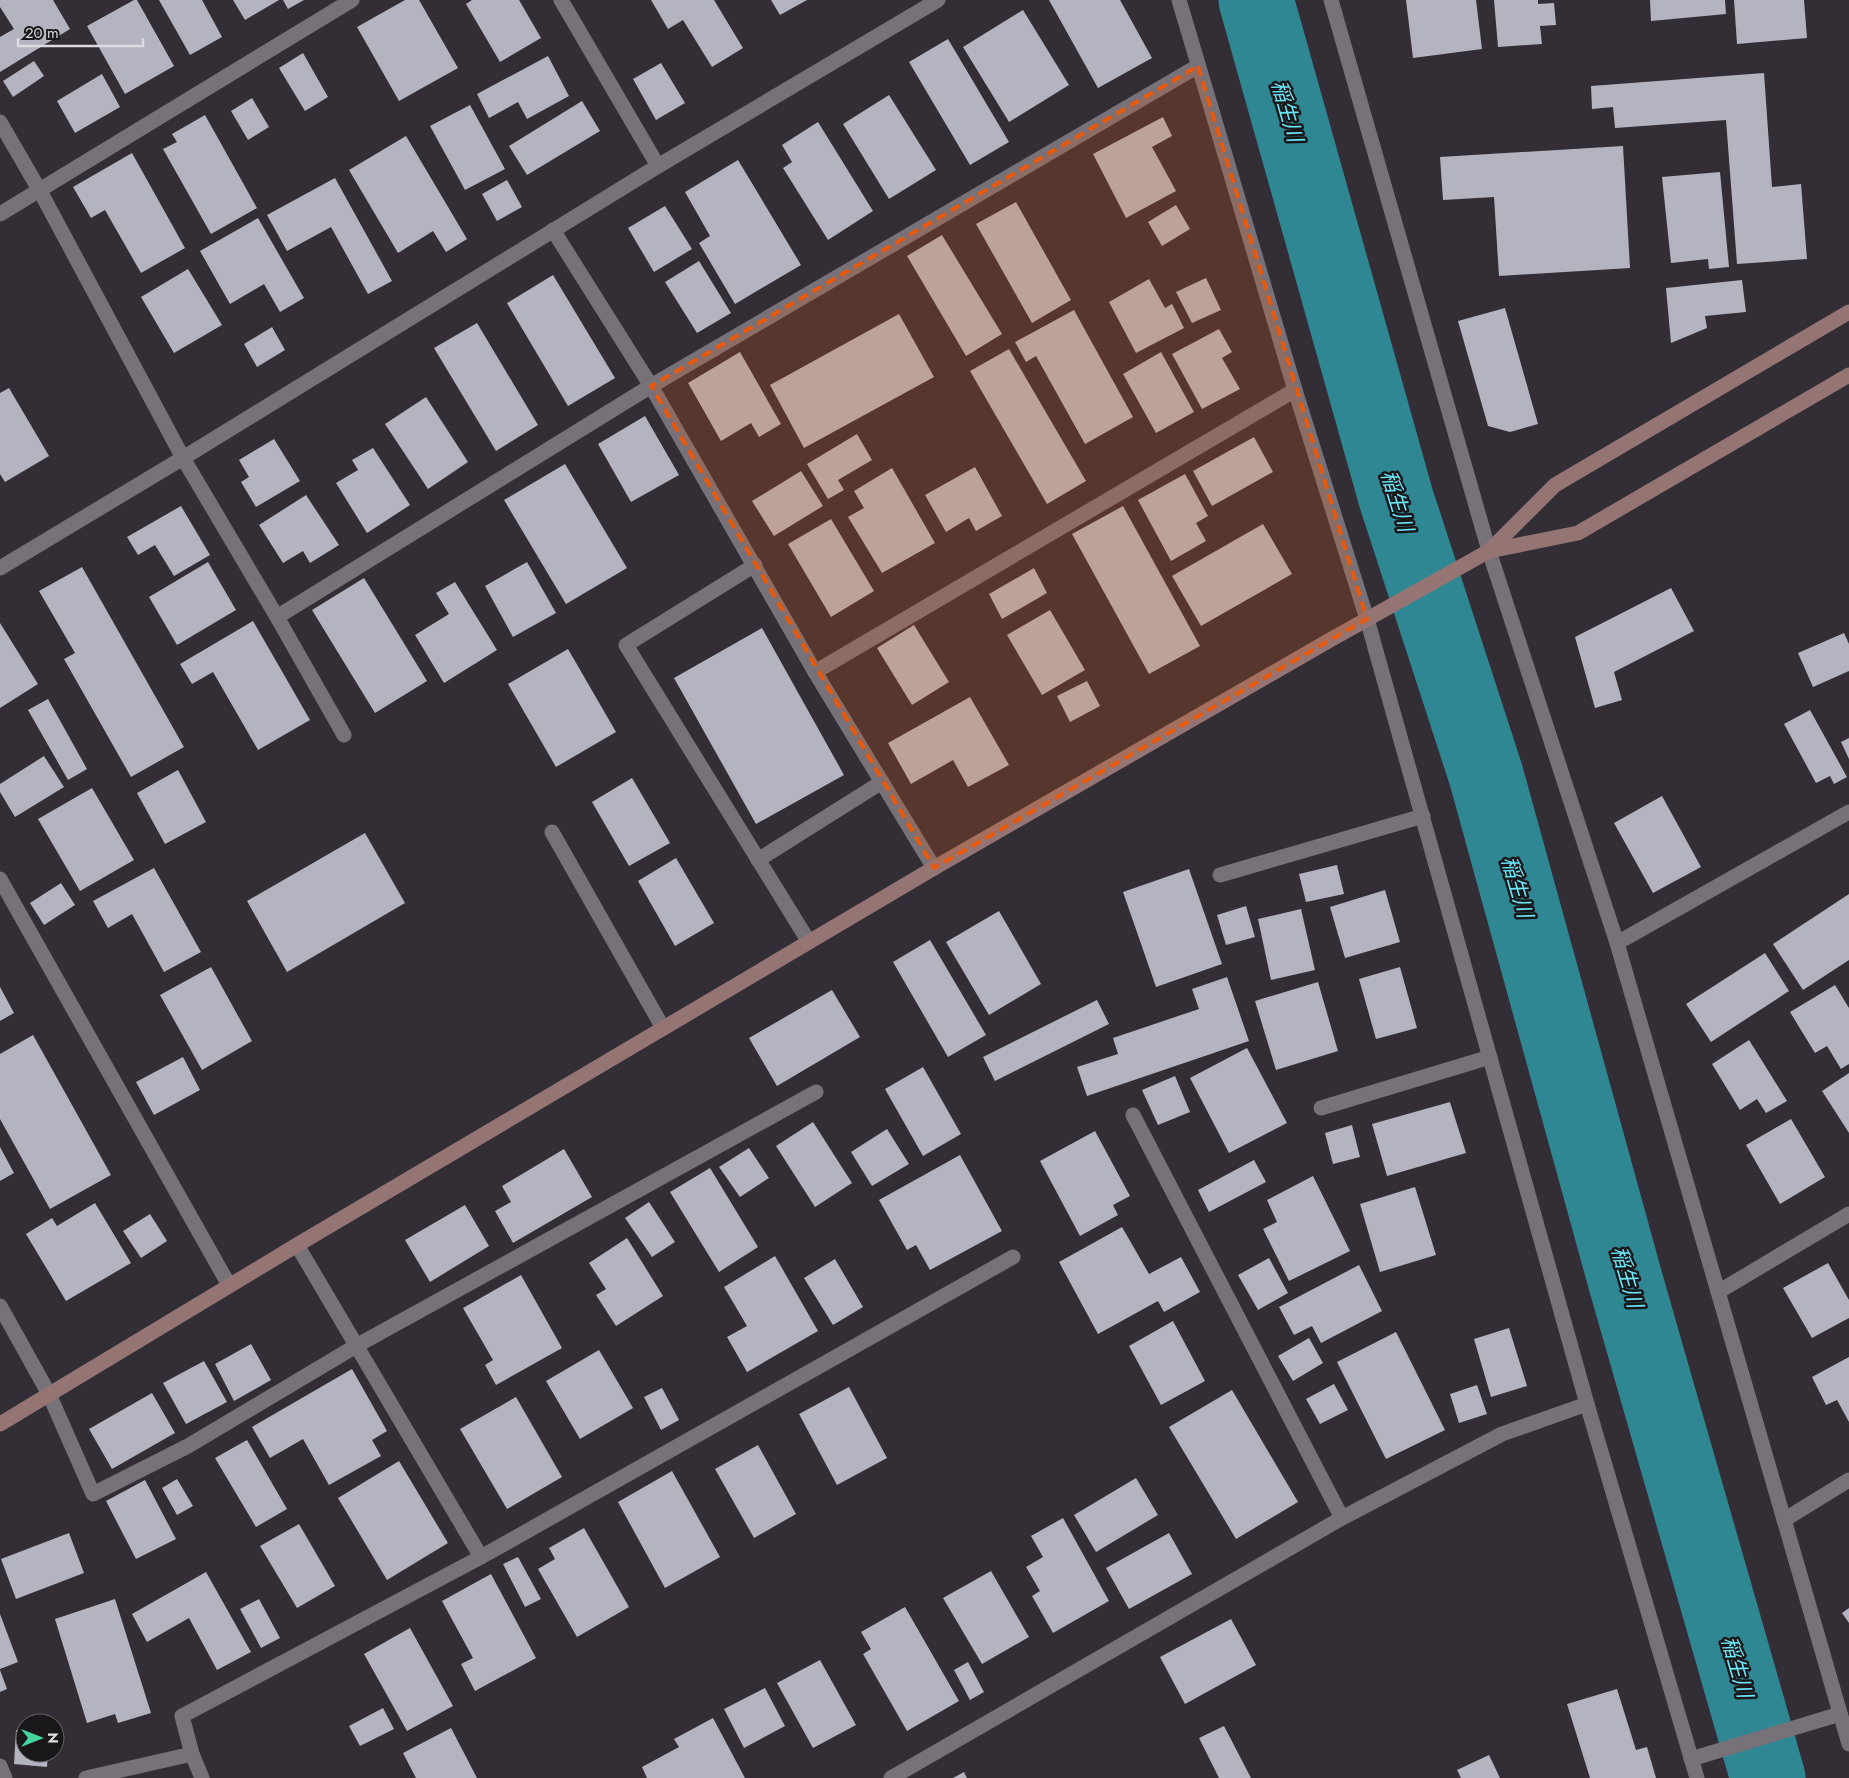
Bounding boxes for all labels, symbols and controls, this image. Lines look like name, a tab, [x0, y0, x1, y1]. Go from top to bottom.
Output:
scale bar	[18, 15, 142, 47]
text: 20 m	[25, 22, 59, 44]
water label: 稲生川	[1264, 77, 1311, 147]
water label: 稲生川	[1373, 466, 1421, 537]
water label: 稲生川	[1494, 853, 1541, 923]
water label: 稲生川	[1604, 1243, 1651, 1313]
water label: 稲生川	[1714, 1633, 1761, 1703]
north arrow	[15, 1713, 65, 1763]
text: N	[43, 1732, 63, 1744]

